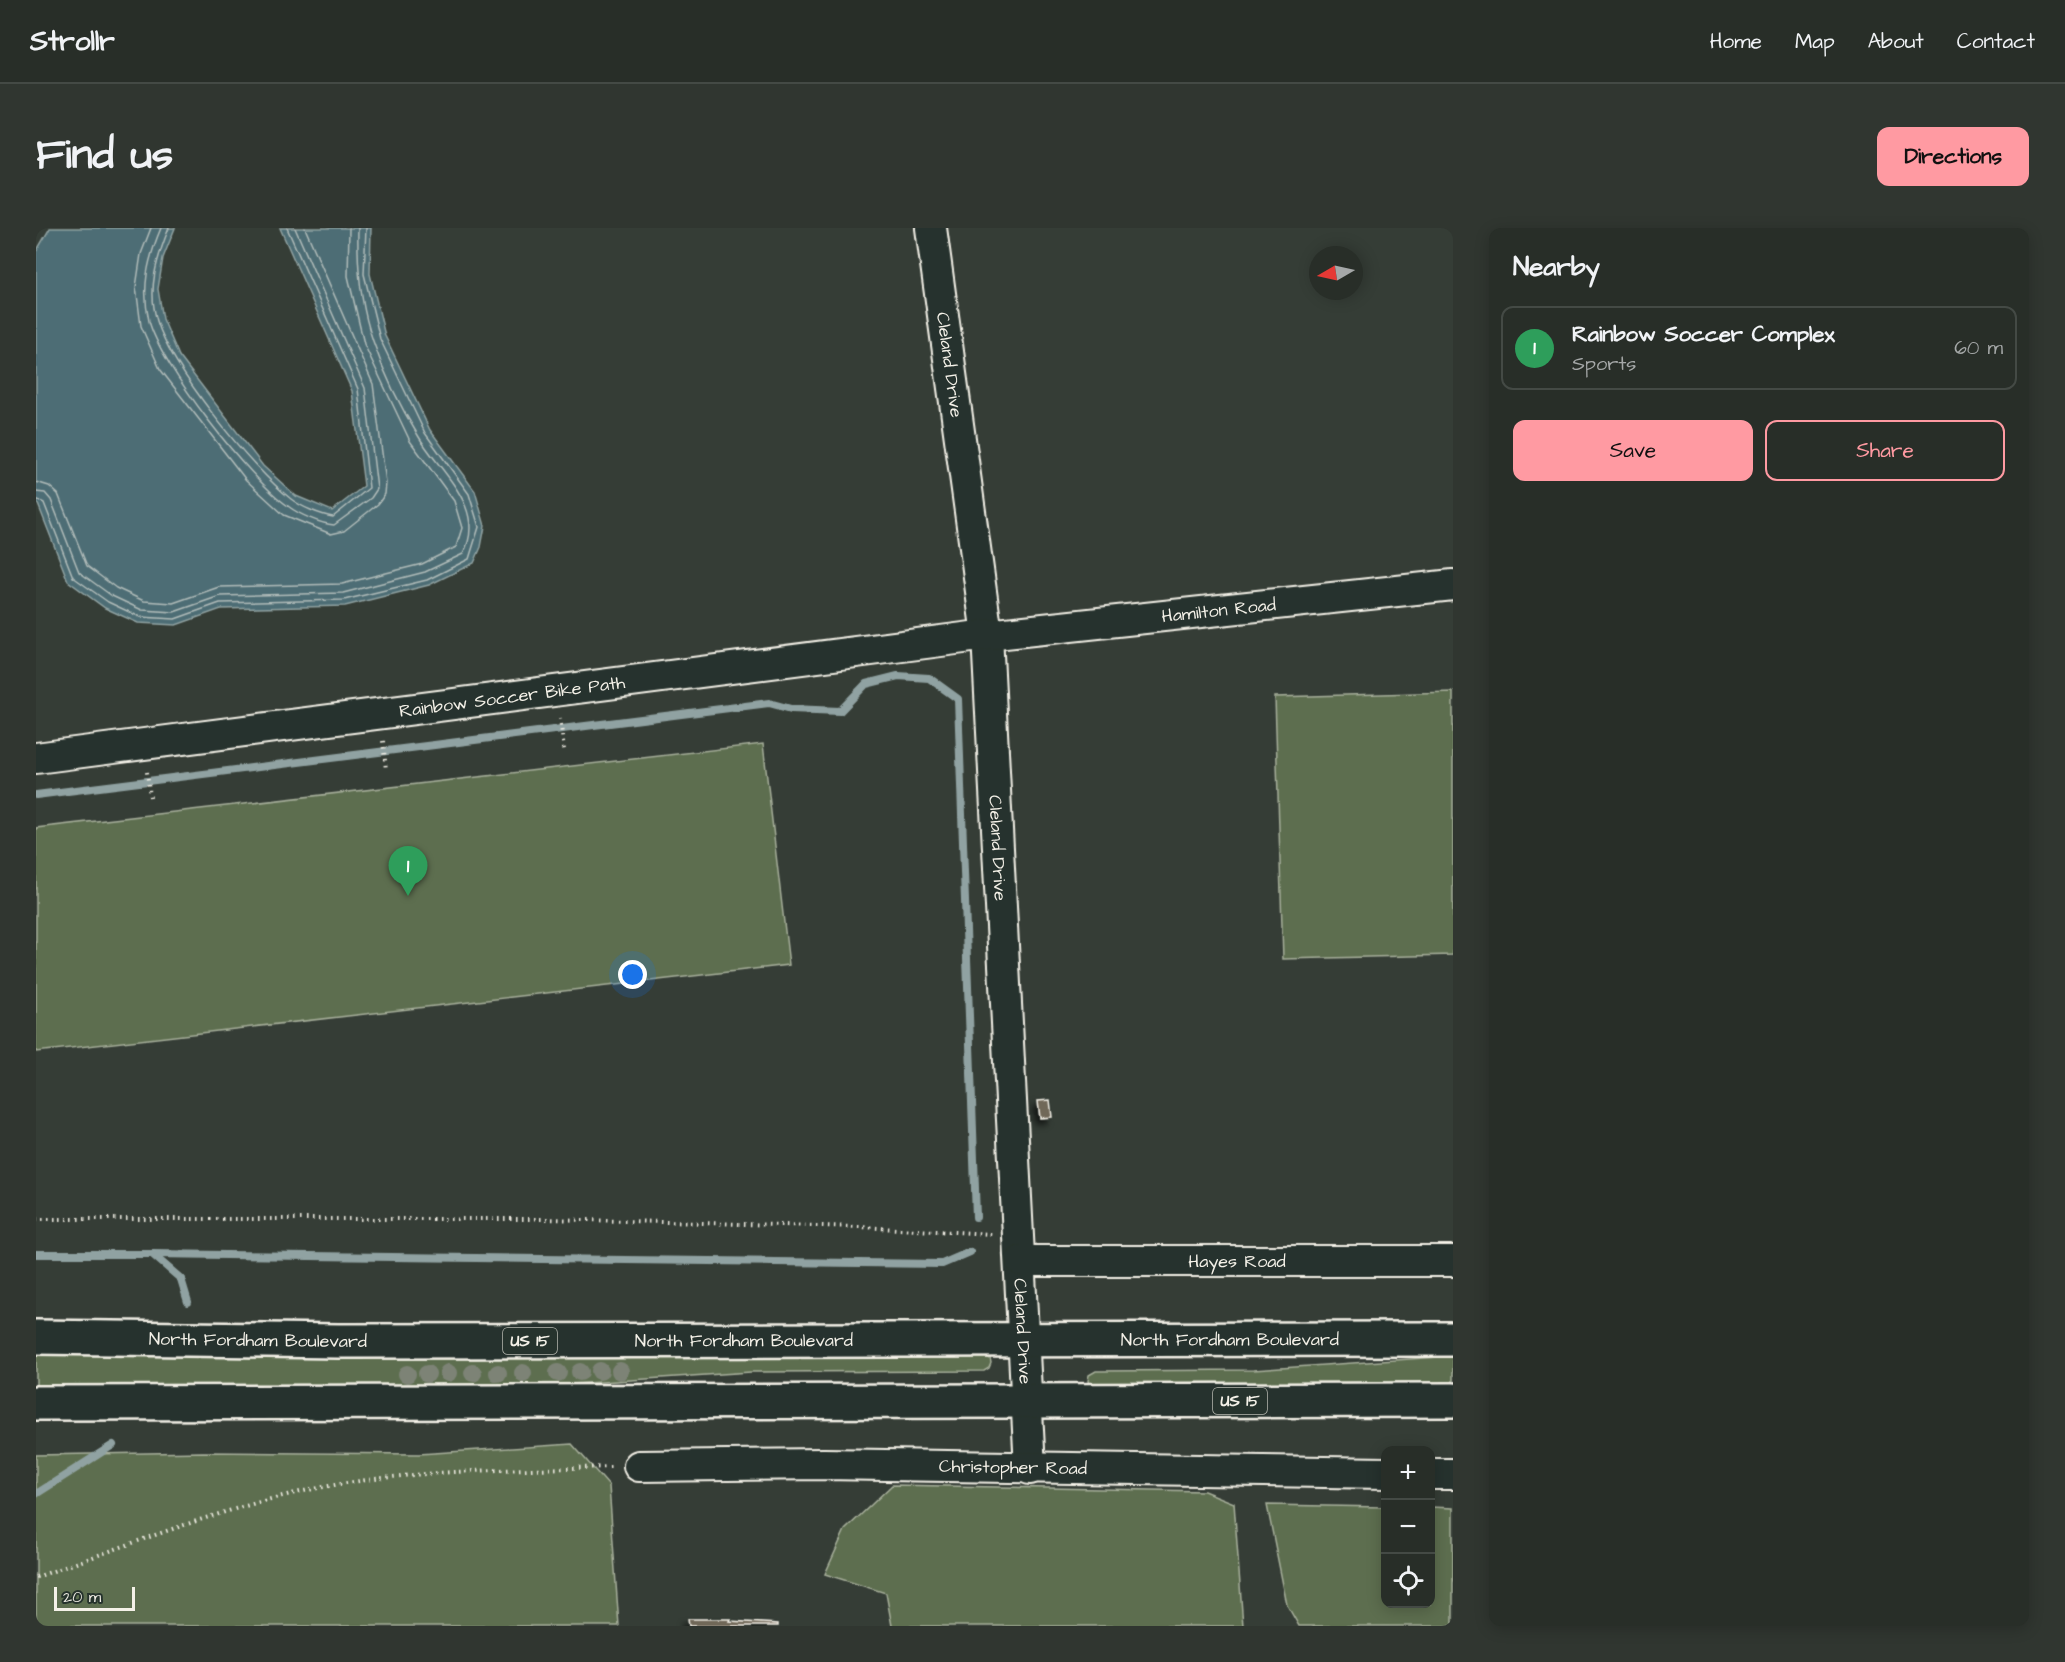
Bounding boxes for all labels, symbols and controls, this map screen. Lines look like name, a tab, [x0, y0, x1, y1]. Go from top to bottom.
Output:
text: Strollr	[30, 22, 115, 61]
text: Home	[1710, 27, 1762, 56]
text: Map	[1795, 27, 1835, 56]
text: About	[1868, 27, 1924, 56]
text: Contact	[1957, 27, 2035, 56]
text: Find us	[36, 127, 173, 185]
button: Directions	[1877, 127, 2029, 186]
north arrow	[1309, 246, 1363, 300]
text: Nearby	[1513, 249, 1600, 285]
street label: Cleland Drive	[930, 310, 969, 419]
text: Rainbow Soccer Complex	[1572, 319, 1835, 350]
text: 1	[1533, 334, 1536, 362]
text: 60 m	[1954, 334, 2003, 362]
text: Sports	[1572, 350, 1636, 378]
button: Save	[1513, 420, 1753, 481]
button: Share	[1765, 420, 2005, 481]
street label: Hamilton Road	[1160, 592, 1277, 629]
street label: Rainbow Soccer Bike Path	[398, 669, 627, 723]
street label: Cleland Drive	[983, 794, 1013, 902]
pin: 1	[388, 846, 428, 896]
your location	[618, 960, 647, 989]
street label: Hayes Road	[1188, 1249, 1286, 1275]
street label: Cleland Drive	[1008, 1278, 1038, 1385]
street label: North Fordham Boulevard	[149, 1326, 367, 1354]
street label: North Fordham Boulevard	[1121, 1327, 1339, 1352]
road number: US 15	[503, 1328, 557, 1354]
street label: North Fordham Boulevard	[635, 1328, 853, 1353]
road number: US 15	[1213, 1388, 1267, 1414]
map controls	[1381, 1446, 1435, 1608]
button: +	[1381, 1446, 1435, 1500]
street label: Christopher Road	[939, 1453, 1087, 1481]
button: −	[1381, 1500, 1435, 1554]
button: locate	[1381, 1554, 1435, 1608]
scale bar	[54, 1584, 135, 1612]
text: 20 m	[63, 1586, 101, 1608]

